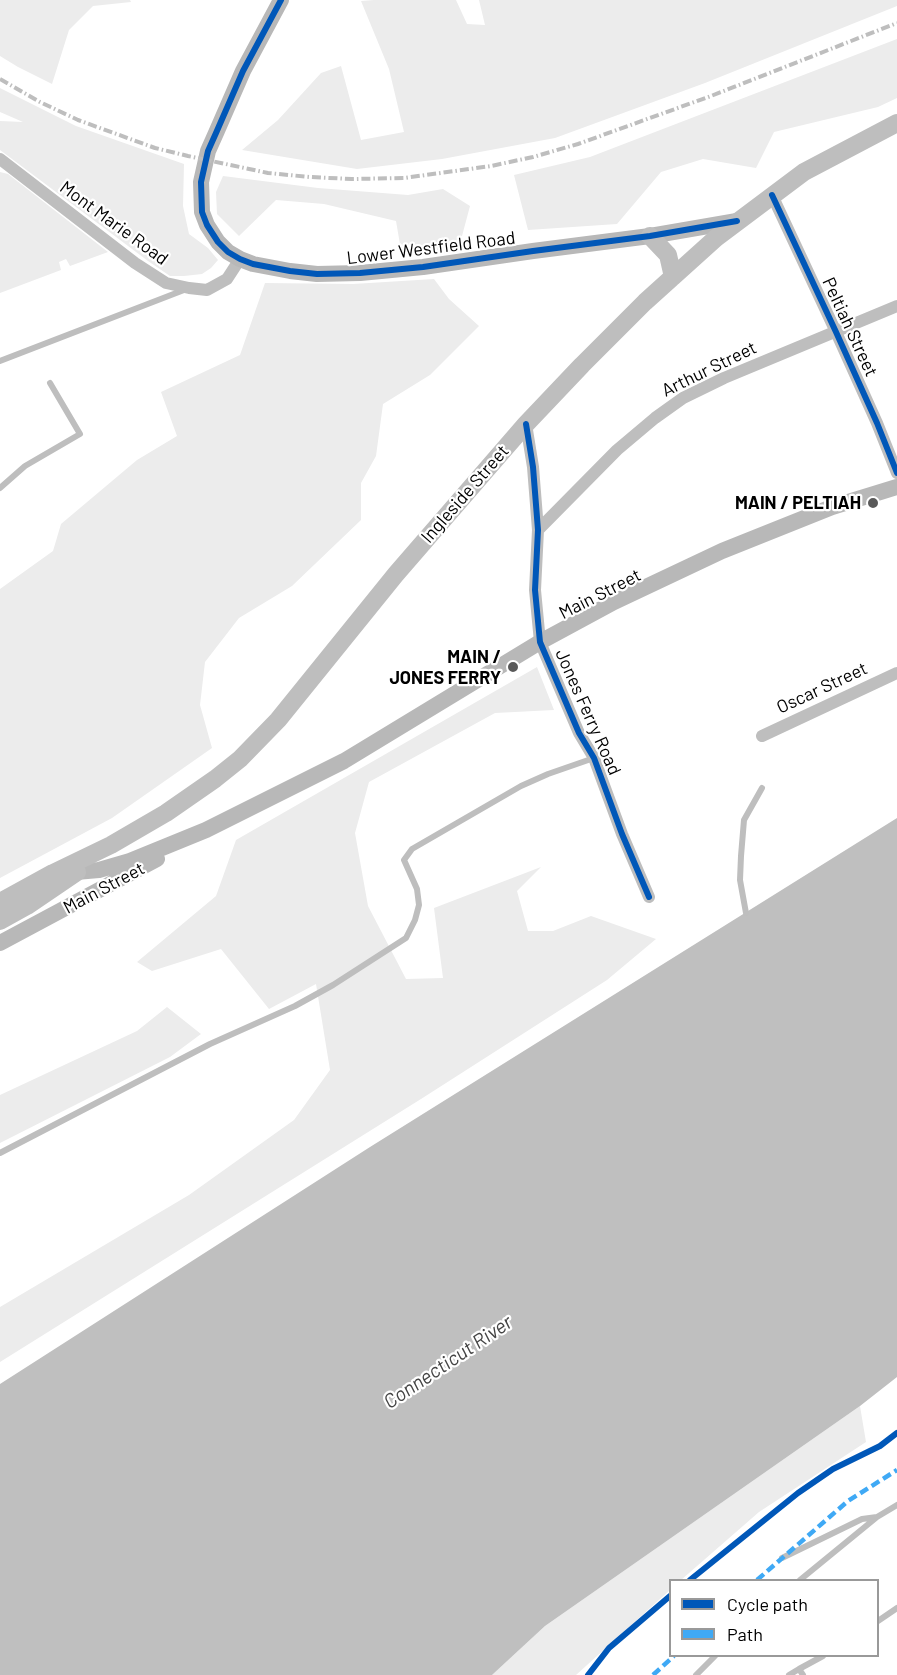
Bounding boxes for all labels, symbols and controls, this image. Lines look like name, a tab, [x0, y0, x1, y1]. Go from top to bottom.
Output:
street label: Mont Marie Road	[56, 176, 172, 270]
street label: Lower Westfield Road	[346, 227, 516, 269]
street label: Peltiah Street	[818, 274, 882, 380]
street label: Arthur Street	[658, 337, 760, 401]
street label: Ingleside Street	[417, 441, 513, 547]
place label: MAIN / PELTIAH	[735, 492, 861, 514]
marker: MAIN / PELTIAH	[866, 496, 880, 510]
street label: Main Street	[555, 564, 645, 624]
place label: MAIN / JONES FERRY	[389, 646, 501, 688]
street label: Jones Ferry Road	[551, 646, 625, 778]
street label: Oscar Street	[773, 658, 871, 718]
marker: MAIN / JONES FERRY	[506, 660, 520, 674]
street label: Main Street	[60, 858, 148, 918]
water label: Connecticut River	[379, 1310, 517, 1414]
legend	[669, 1579, 879, 1657]
text: Cycle path	[727, 1593, 808, 1615]
text: Path	[727, 1623, 763, 1645]

